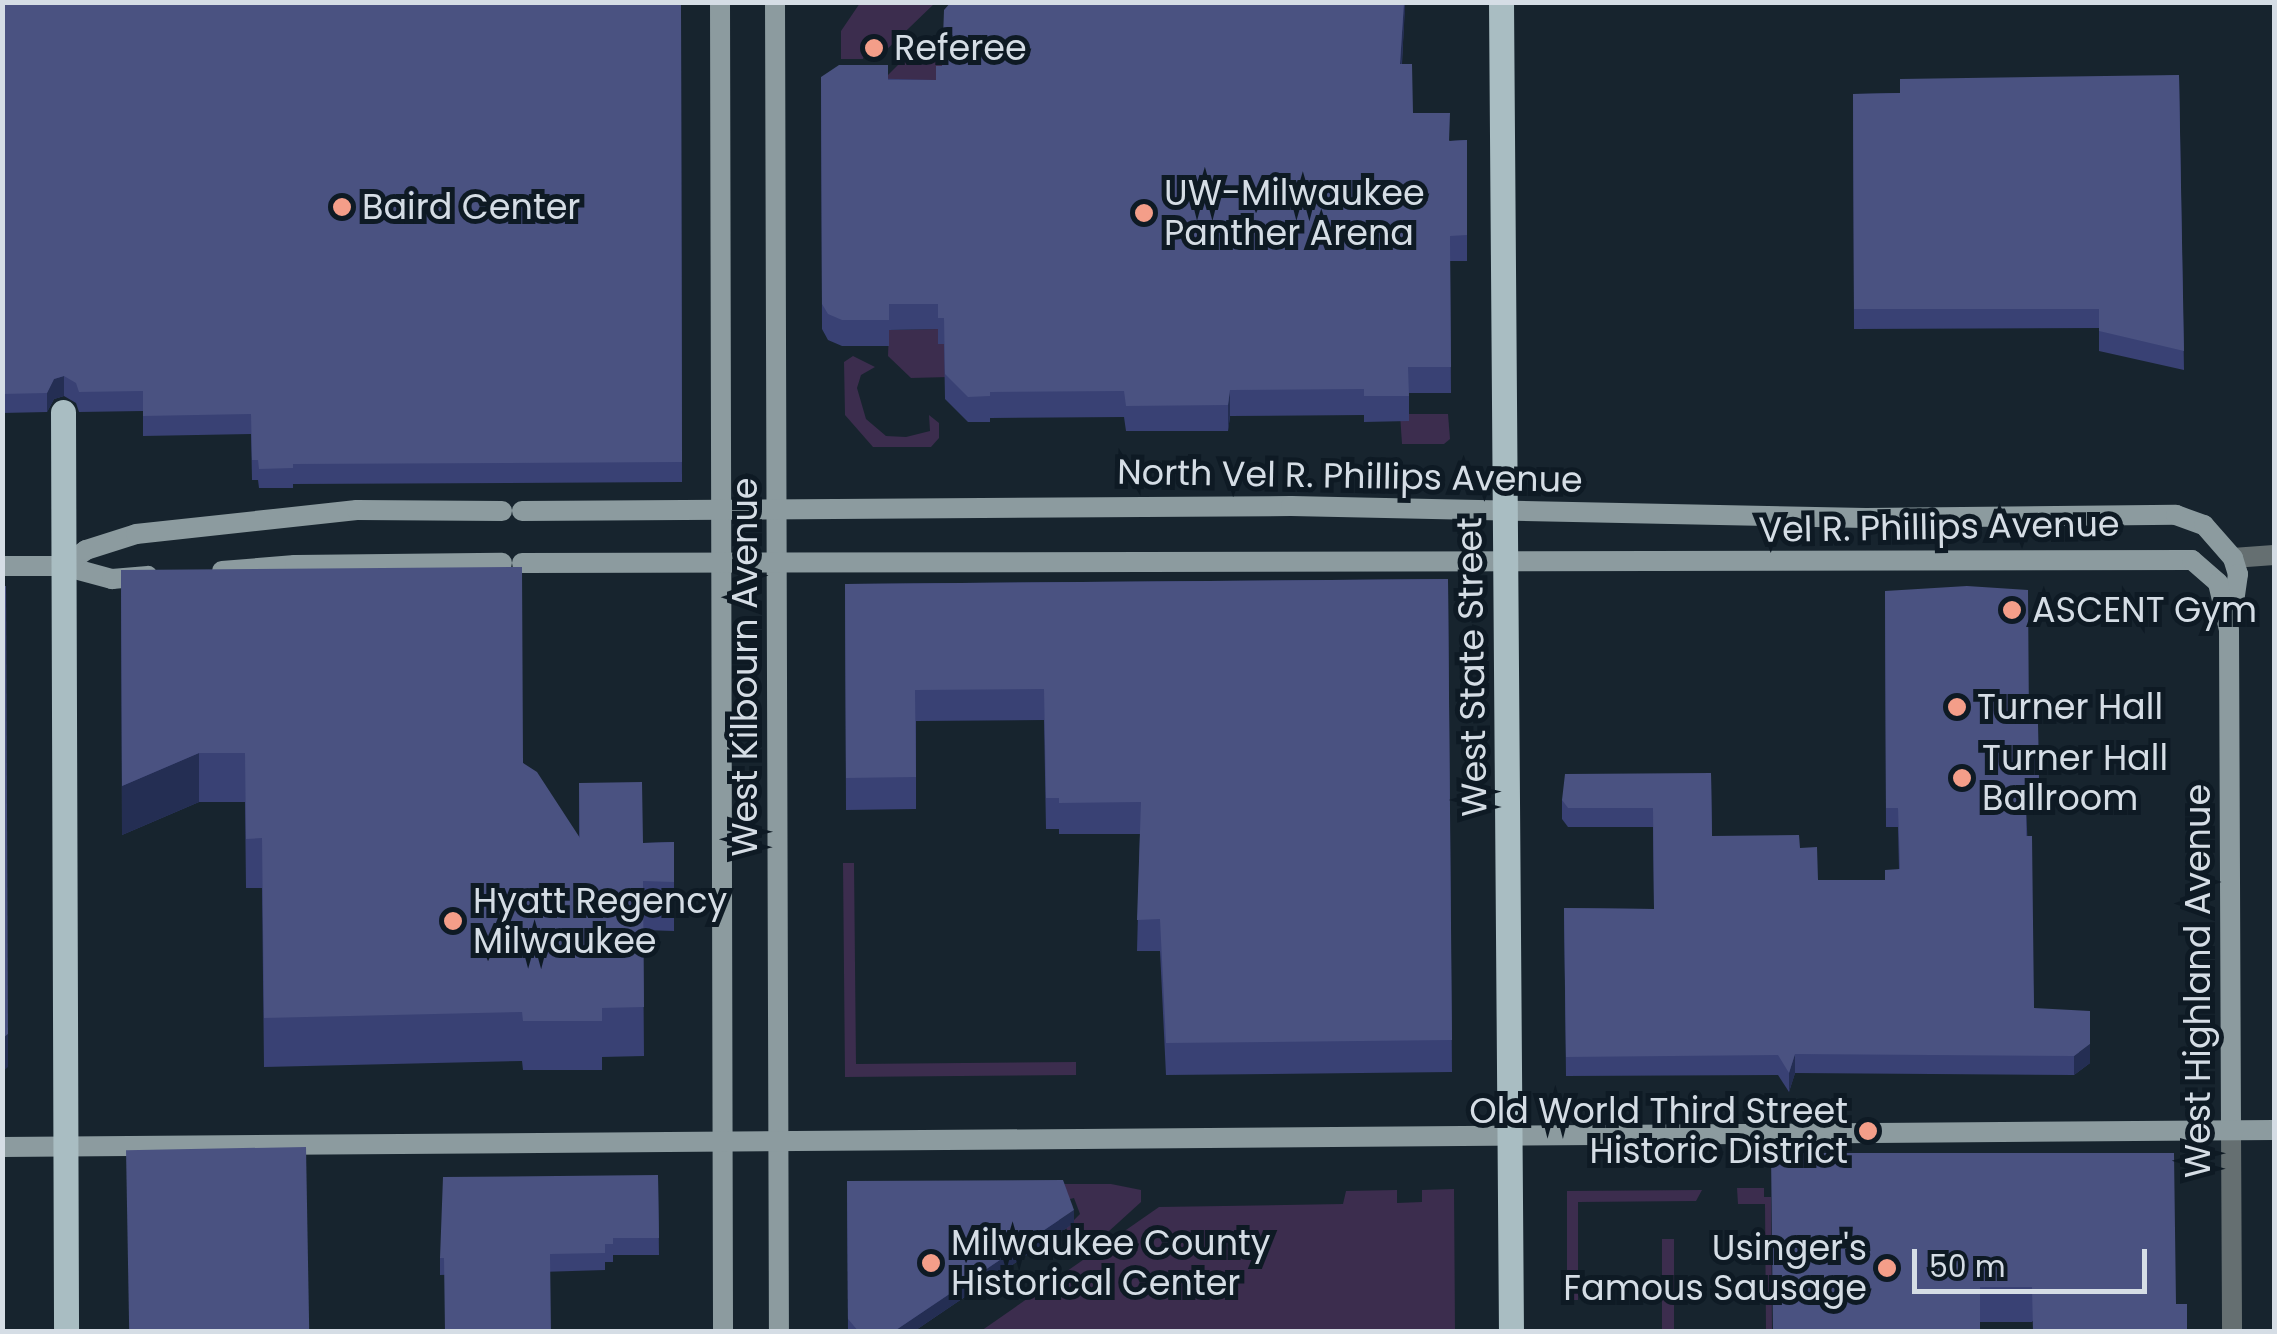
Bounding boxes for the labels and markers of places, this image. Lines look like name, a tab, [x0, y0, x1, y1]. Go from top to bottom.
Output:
place label: Referee	[894, 27, 1027, 69]
marker: Referee	[863, 37, 885, 59]
place label: UW-Milwaukee Panther Arena	[1164, 172, 1425, 254]
place label: Baird Center	[362, 186, 580, 228]
marker: Baird Center	[331, 196, 353, 218]
marker: UW-Milwaukee Panther Arena	[1133, 202, 1155, 224]
place label: ASCENT Gym	[2032, 589, 2257, 631]
marker: ASCENT Gym	[2001, 599, 2023, 621]
place label: Turner Hall	[1977, 686, 2163, 728]
marker: Turner Hall	[1946, 696, 1968, 718]
place label: Turner Hall Ballroom	[1982, 737, 2168, 819]
marker: Turner Hall Ballroom	[1951, 767, 1973, 789]
place label: Hyatt Regency Milwaukee	[473, 880, 727, 962]
marker: Hyatt Regency Milwaukee	[442, 910, 464, 932]
place label: Old World Third Street Historic District	[1469, 1090, 1848, 1172]
marker: Old World Third Street Historic District	[1857, 1120, 1879, 1142]
place label: Milwaukee County Historical Center	[951, 1222, 1271, 1304]
place label: Usinger's Famous Sausage	[1563, 1227, 1867, 1309]
marker: Milwaukee County Historical Center	[920, 1252, 942, 1274]
marker: Usinger's Famous Sausage	[1876, 1257, 1898, 1279]

